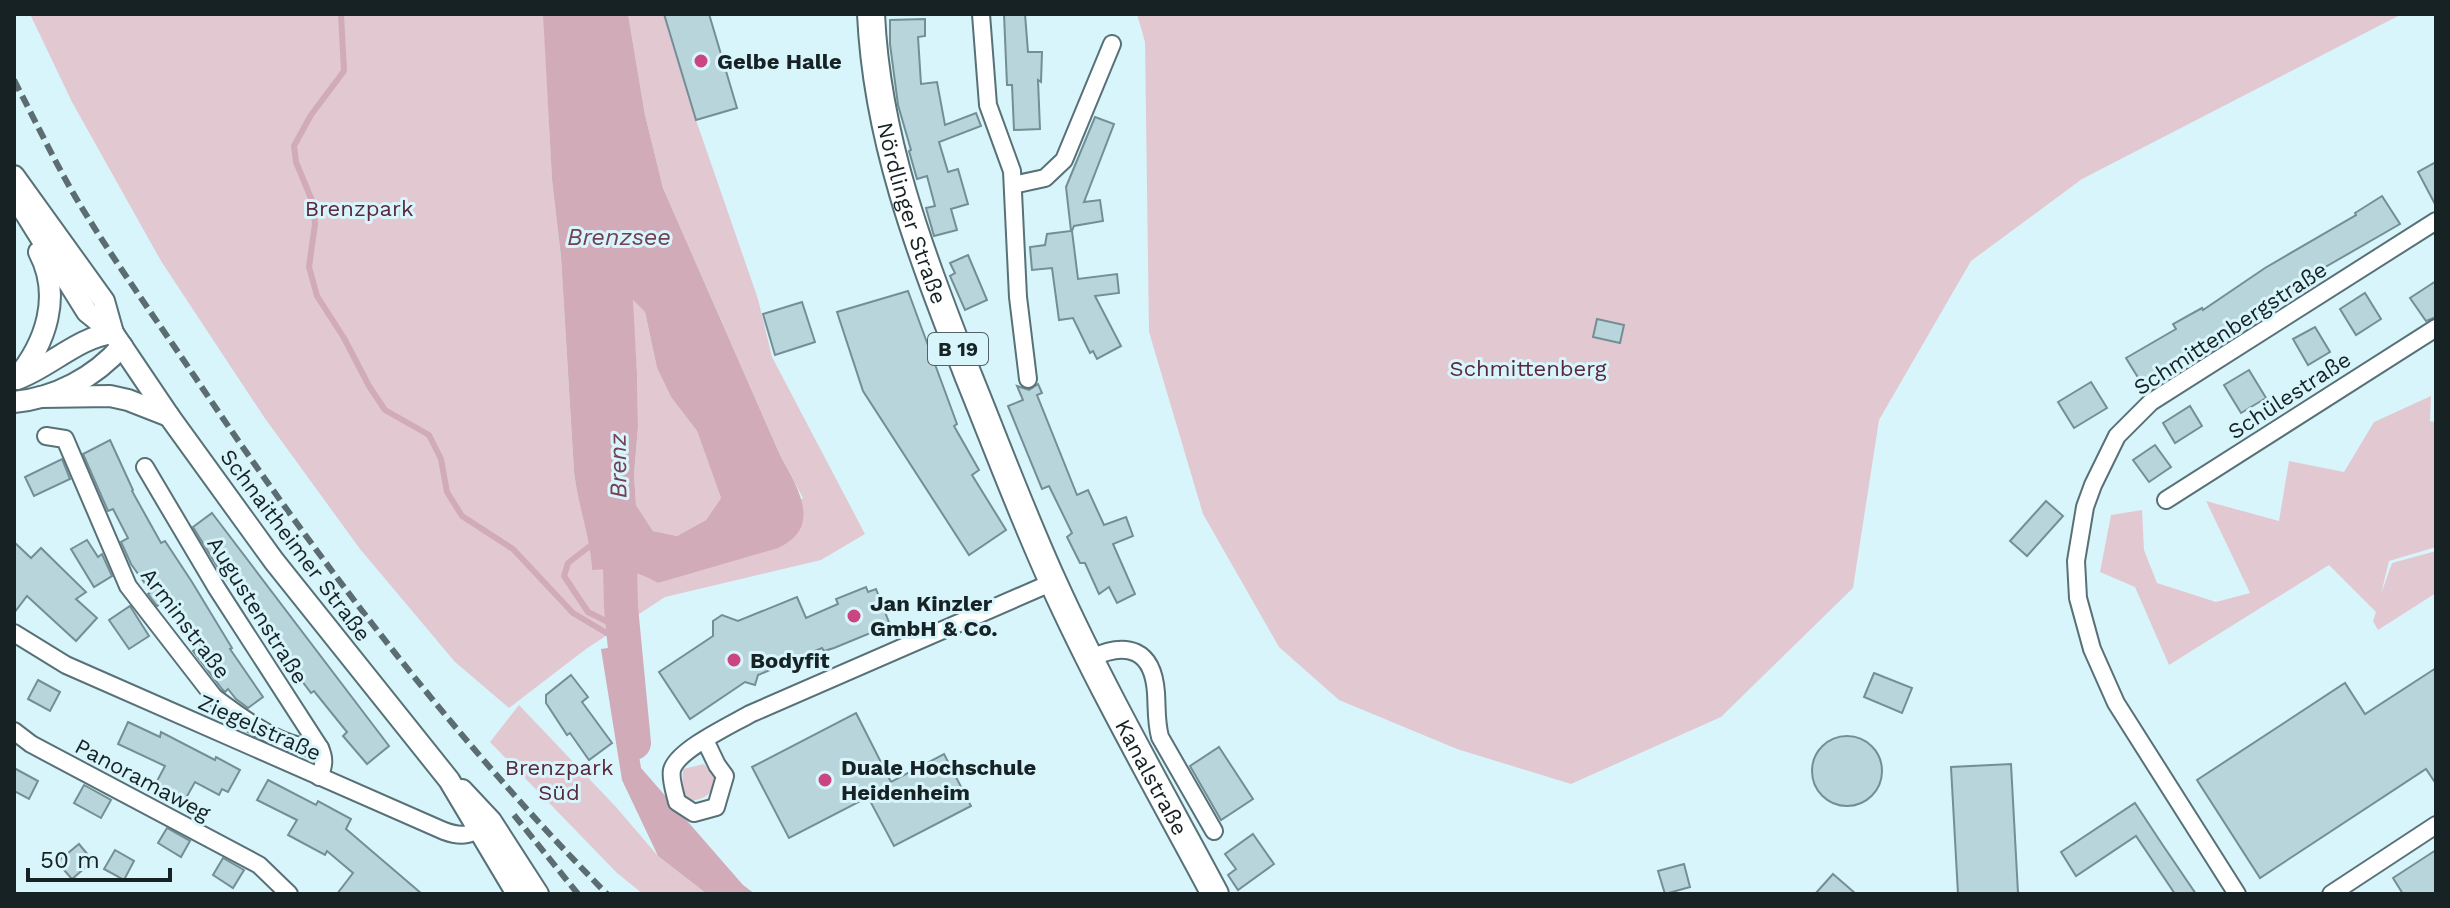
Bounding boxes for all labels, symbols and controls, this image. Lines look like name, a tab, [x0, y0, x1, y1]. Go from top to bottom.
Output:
place label: Gelbe Halle	[717, 49, 842, 74]
marker: Gelbe Halle	[692, 52, 710, 70]
street label: Nördlinger Straße	[872, 120, 952, 307]
park label: Brenzpark	[305, 196, 413, 221]
water label: Brenzsee	[567, 223, 671, 251]
street label: Schmittenbergstraße	[2129, 257, 2331, 400]
road number: B 19	[928, 333, 988, 365]
street label: Schülestraße	[2223, 346, 2355, 444]
park label: Schmittenberg	[1450, 356, 1607, 381]
water label: Brenz	[603, 433, 633, 499]
street label: Schnaitheimer Straße	[215, 444, 376, 646]
street label: Augustenstraße	[202, 532, 313, 688]
street label: Arminstraße	[136, 563, 235, 684]
place label: Jan Kinzler GmbH & Co.	[870, 591, 998, 641]
marker: Jan Kinzler GmbH & Co.	[845, 607, 863, 625]
place label: Bodyfit	[750, 648, 830, 673]
marker: Bodyfit	[725, 651, 743, 669]
street label: Ziegelstraße	[195, 689, 325, 766]
street label: Kanalstraße	[1110, 715, 1193, 839]
street label: Panoramaweg	[71, 733, 215, 826]
park label: Brenzpark Süd	[505, 755, 613, 805]
place label: Duale Hochschule Heidenheim	[841, 755, 1036, 805]
marker: Duale Hochschule Heidenheim	[816, 771, 834, 789]
scale bar	[28, 832, 170, 882]
text: 50 m	[40, 846, 100, 874]

